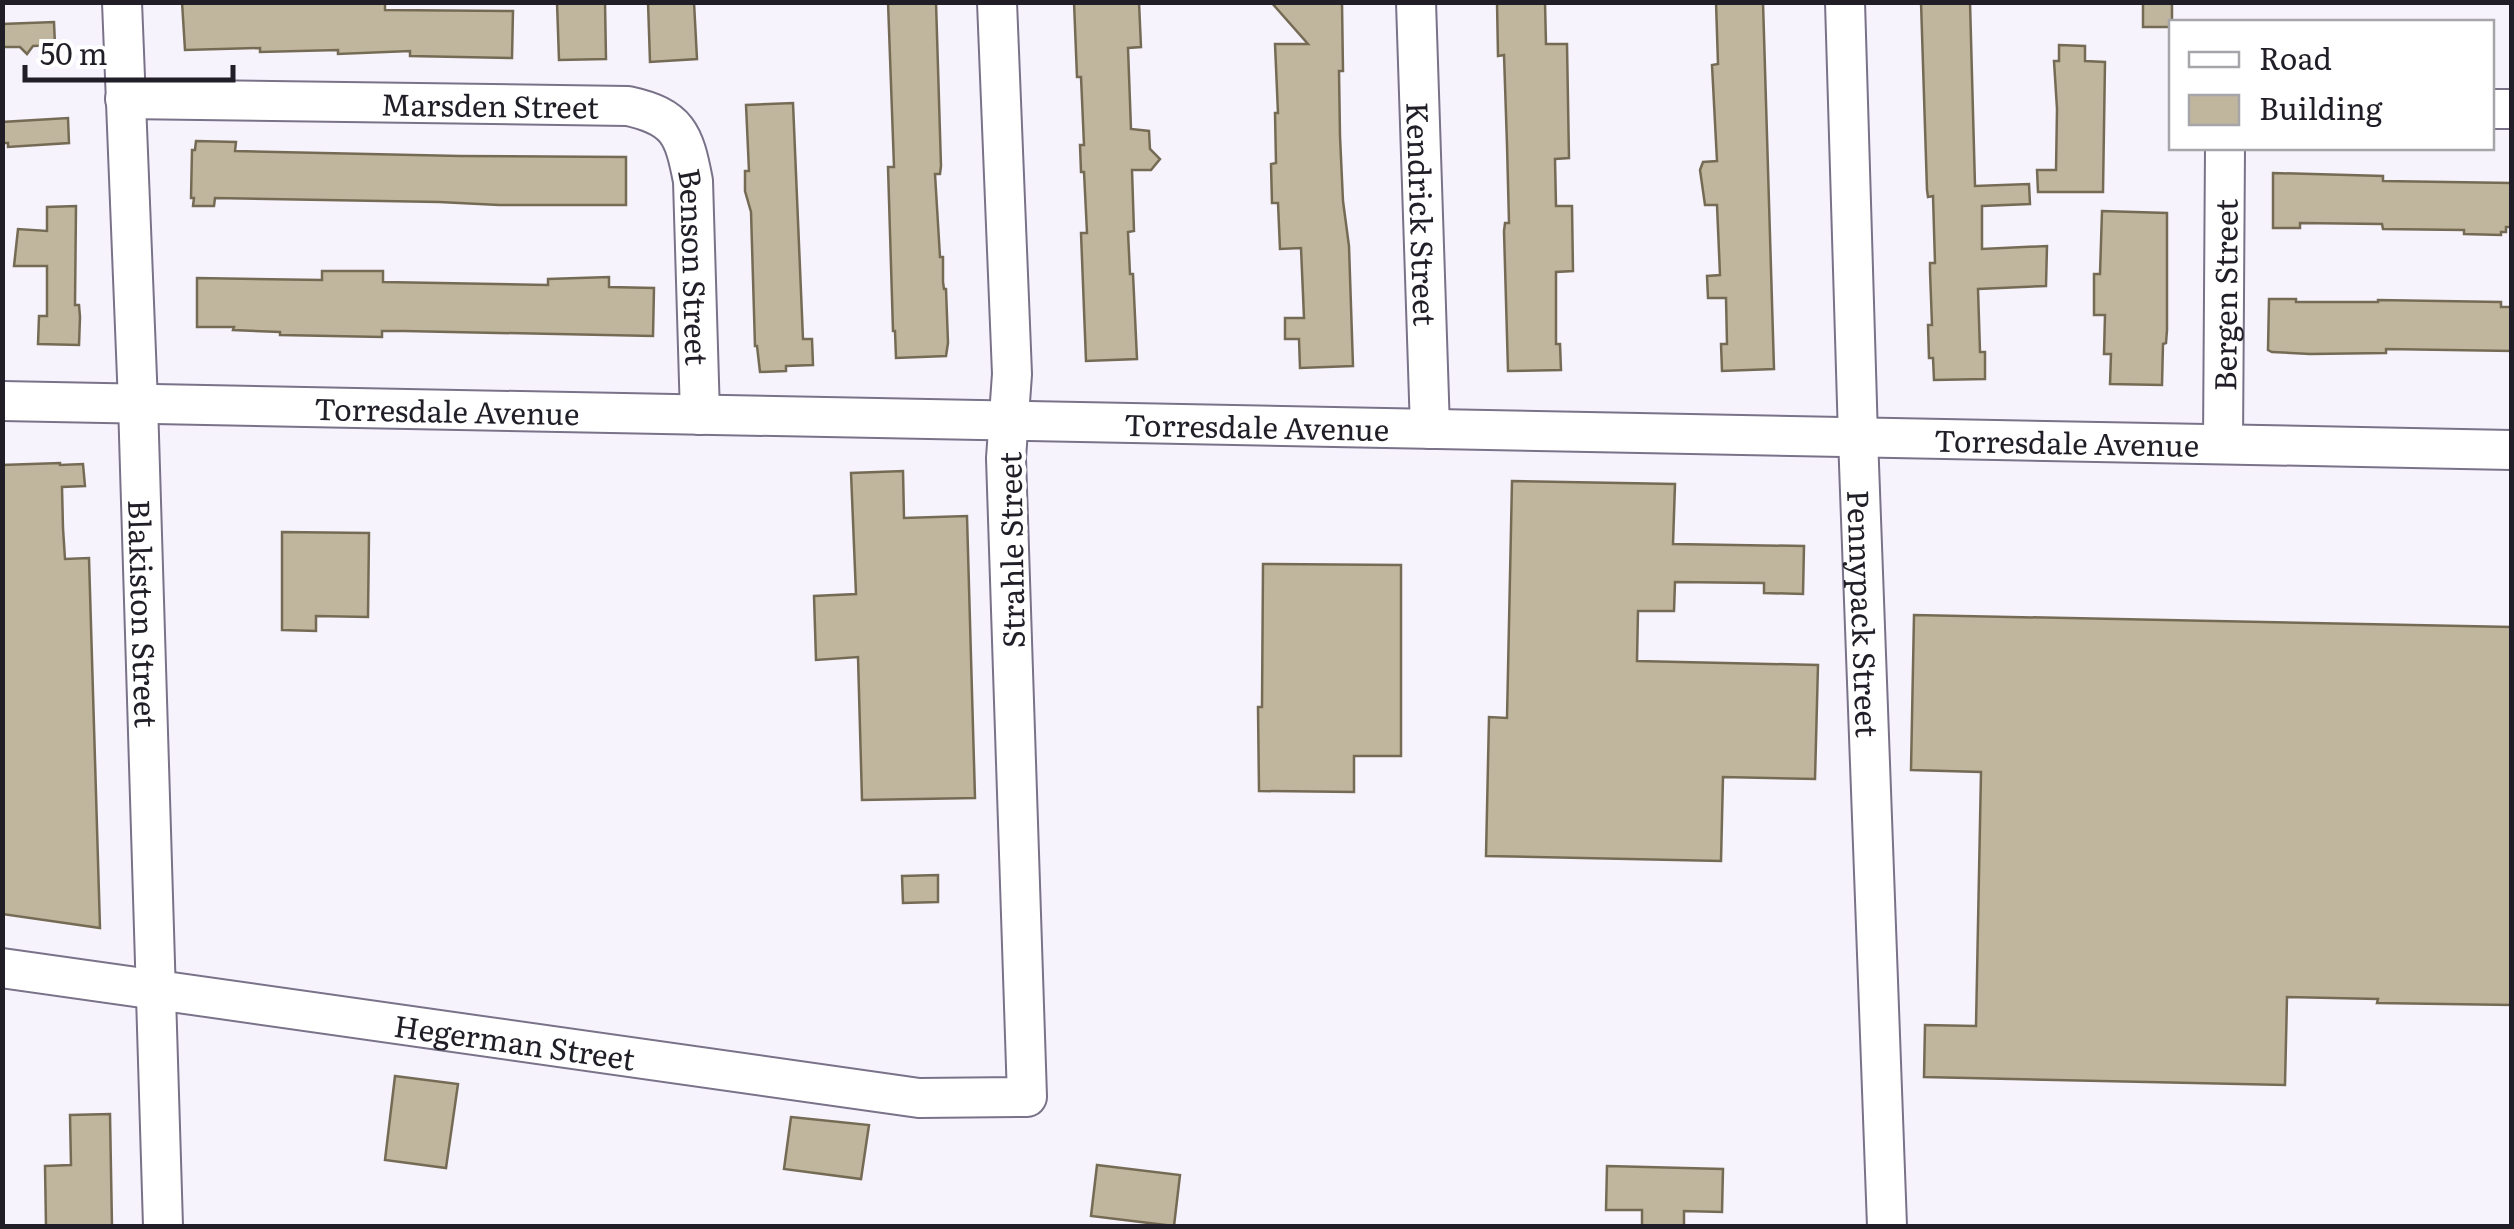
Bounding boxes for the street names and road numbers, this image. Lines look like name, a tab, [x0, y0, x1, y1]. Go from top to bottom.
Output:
street label: Marsden Street	[381, 81, 599, 128]
street label: Kendrick Street	[1397, 101, 1449, 327]
street label: Benson Street	[669, 164, 721, 366]
street label: Bergen Street	[2201, 199, 2247, 391]
street label: Torresdale Avenue	[314, 385, 580, 434]
street label: Torresdale Avenue	[1124, 401, 1390, 450]
street label: Torresdale Avenue	[1934, 417, 2200, 466]
street label: Strahle Street	[986, 451, 1034, 649]
street label: Pennypack Street	[1838, 489, 1891, 738]
street label: Blakiston Street	[119, 499, 170, 728]
street label: Hegerman Street	[392, 1002, 638, 1080]

